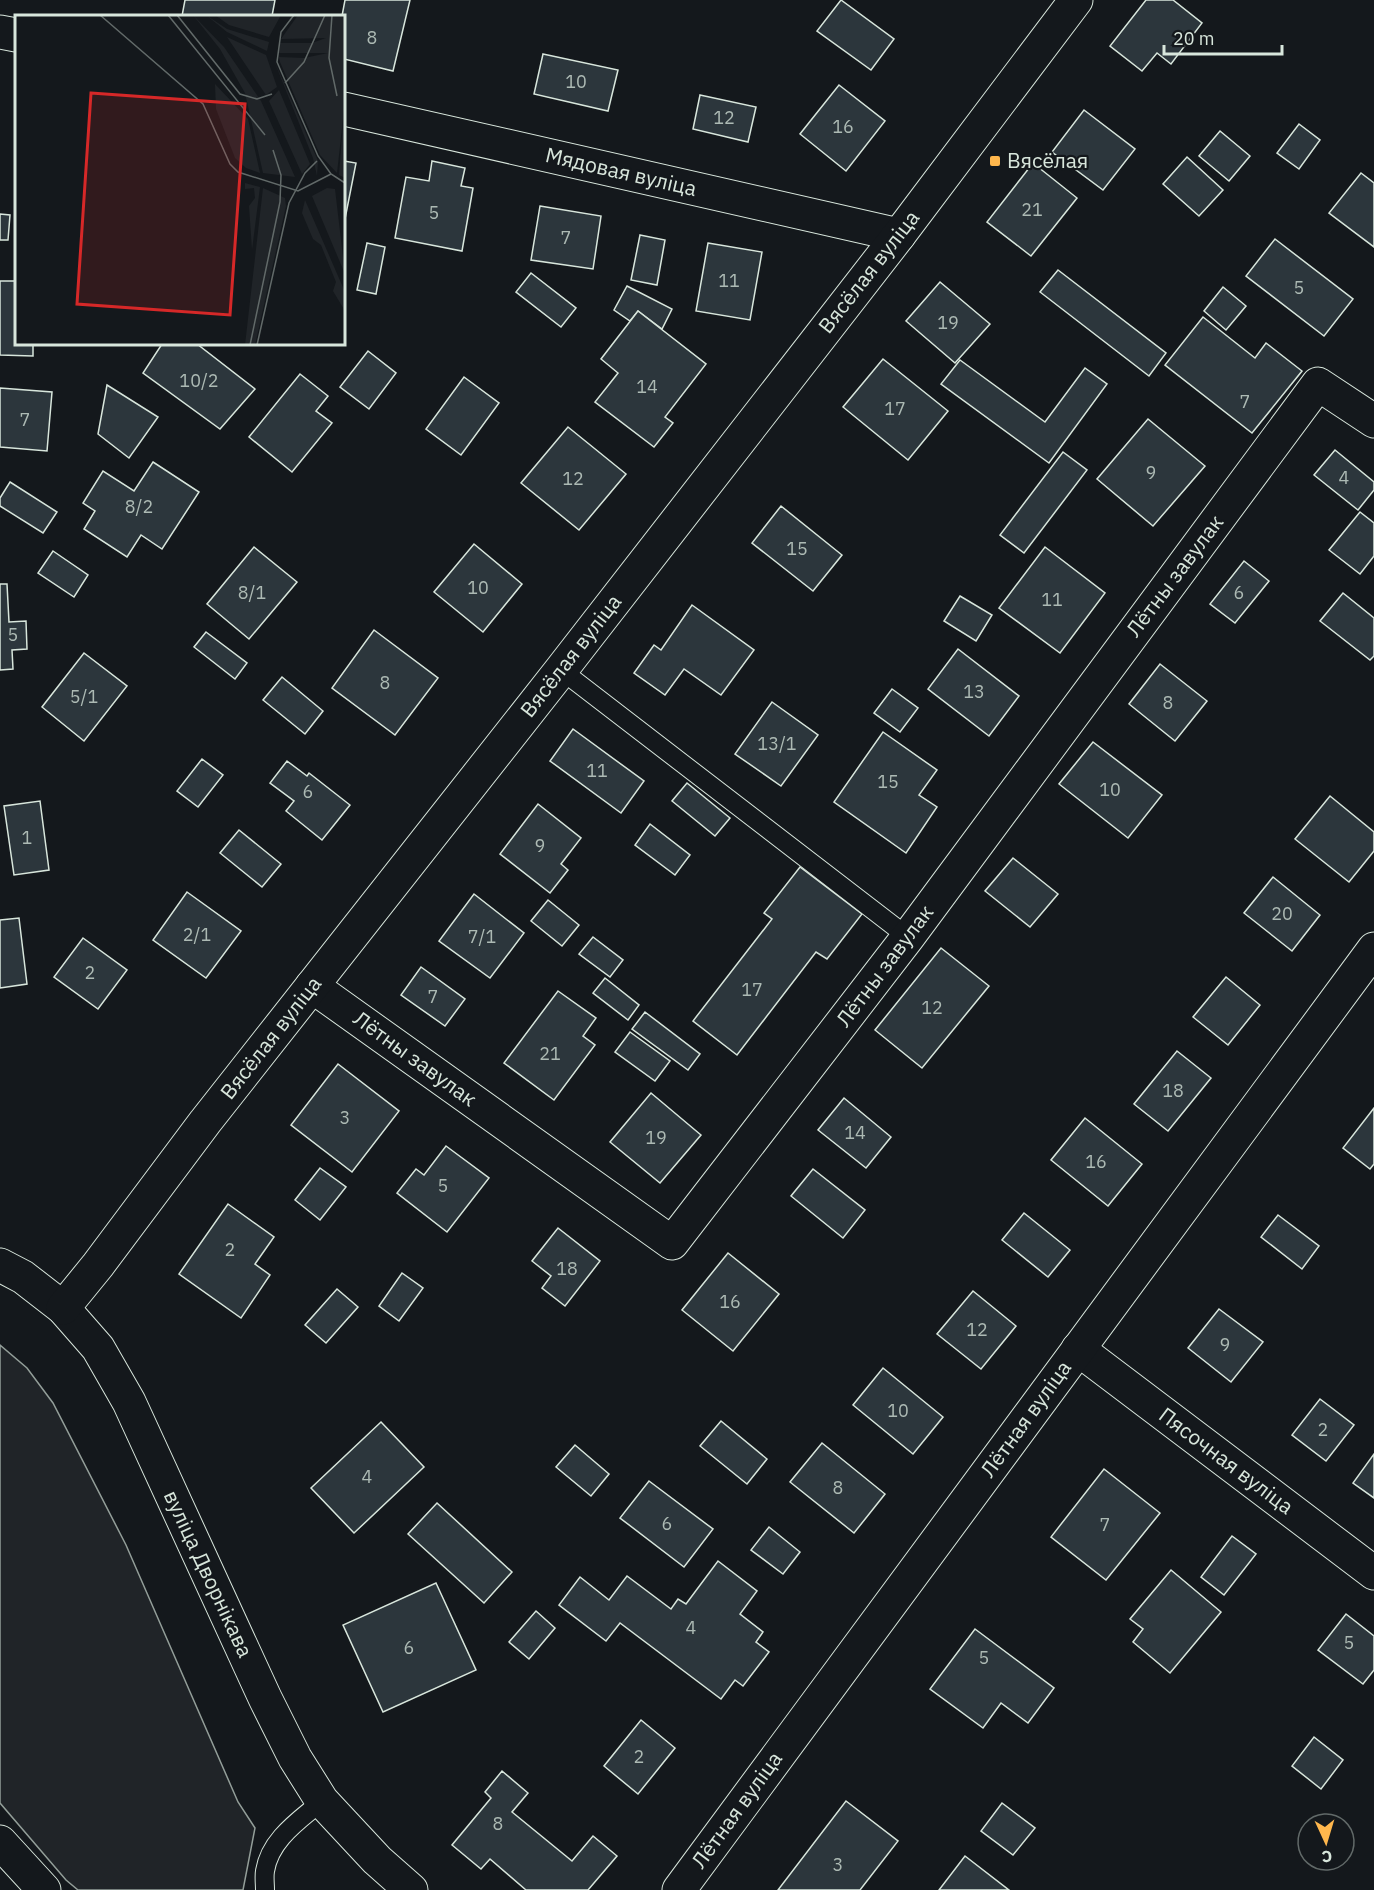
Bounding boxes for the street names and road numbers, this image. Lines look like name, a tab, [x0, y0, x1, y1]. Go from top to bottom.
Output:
street label: Мядовая вуліца	[543, 140, 700, 202]
street label: Вясёлая вуліца	[811, 204, 925, 339]
street label: Лётны завулак	[1119, 509, 1229, 642]
street label: Вясёлая вуліца	[513, 588, 627, 723]
street label: Лётны завулак	[829, 899, 939, 1032]
street label: Вясёлая вуліца	[213, 970, 327, 1105]
street label: Лётны завулак	[348, 1004, 483, 1112]
street label: Лётная вуліца	[973, 1354, 1077, 1482]
street label: Пясочная вуліца	[1154, 1400, 1300, 1520]
street label: вуліца Дворнікава	[158, 1485, 260, 1662]
street label: Лётная вуліца	[684, 1745, 788, 1873]

